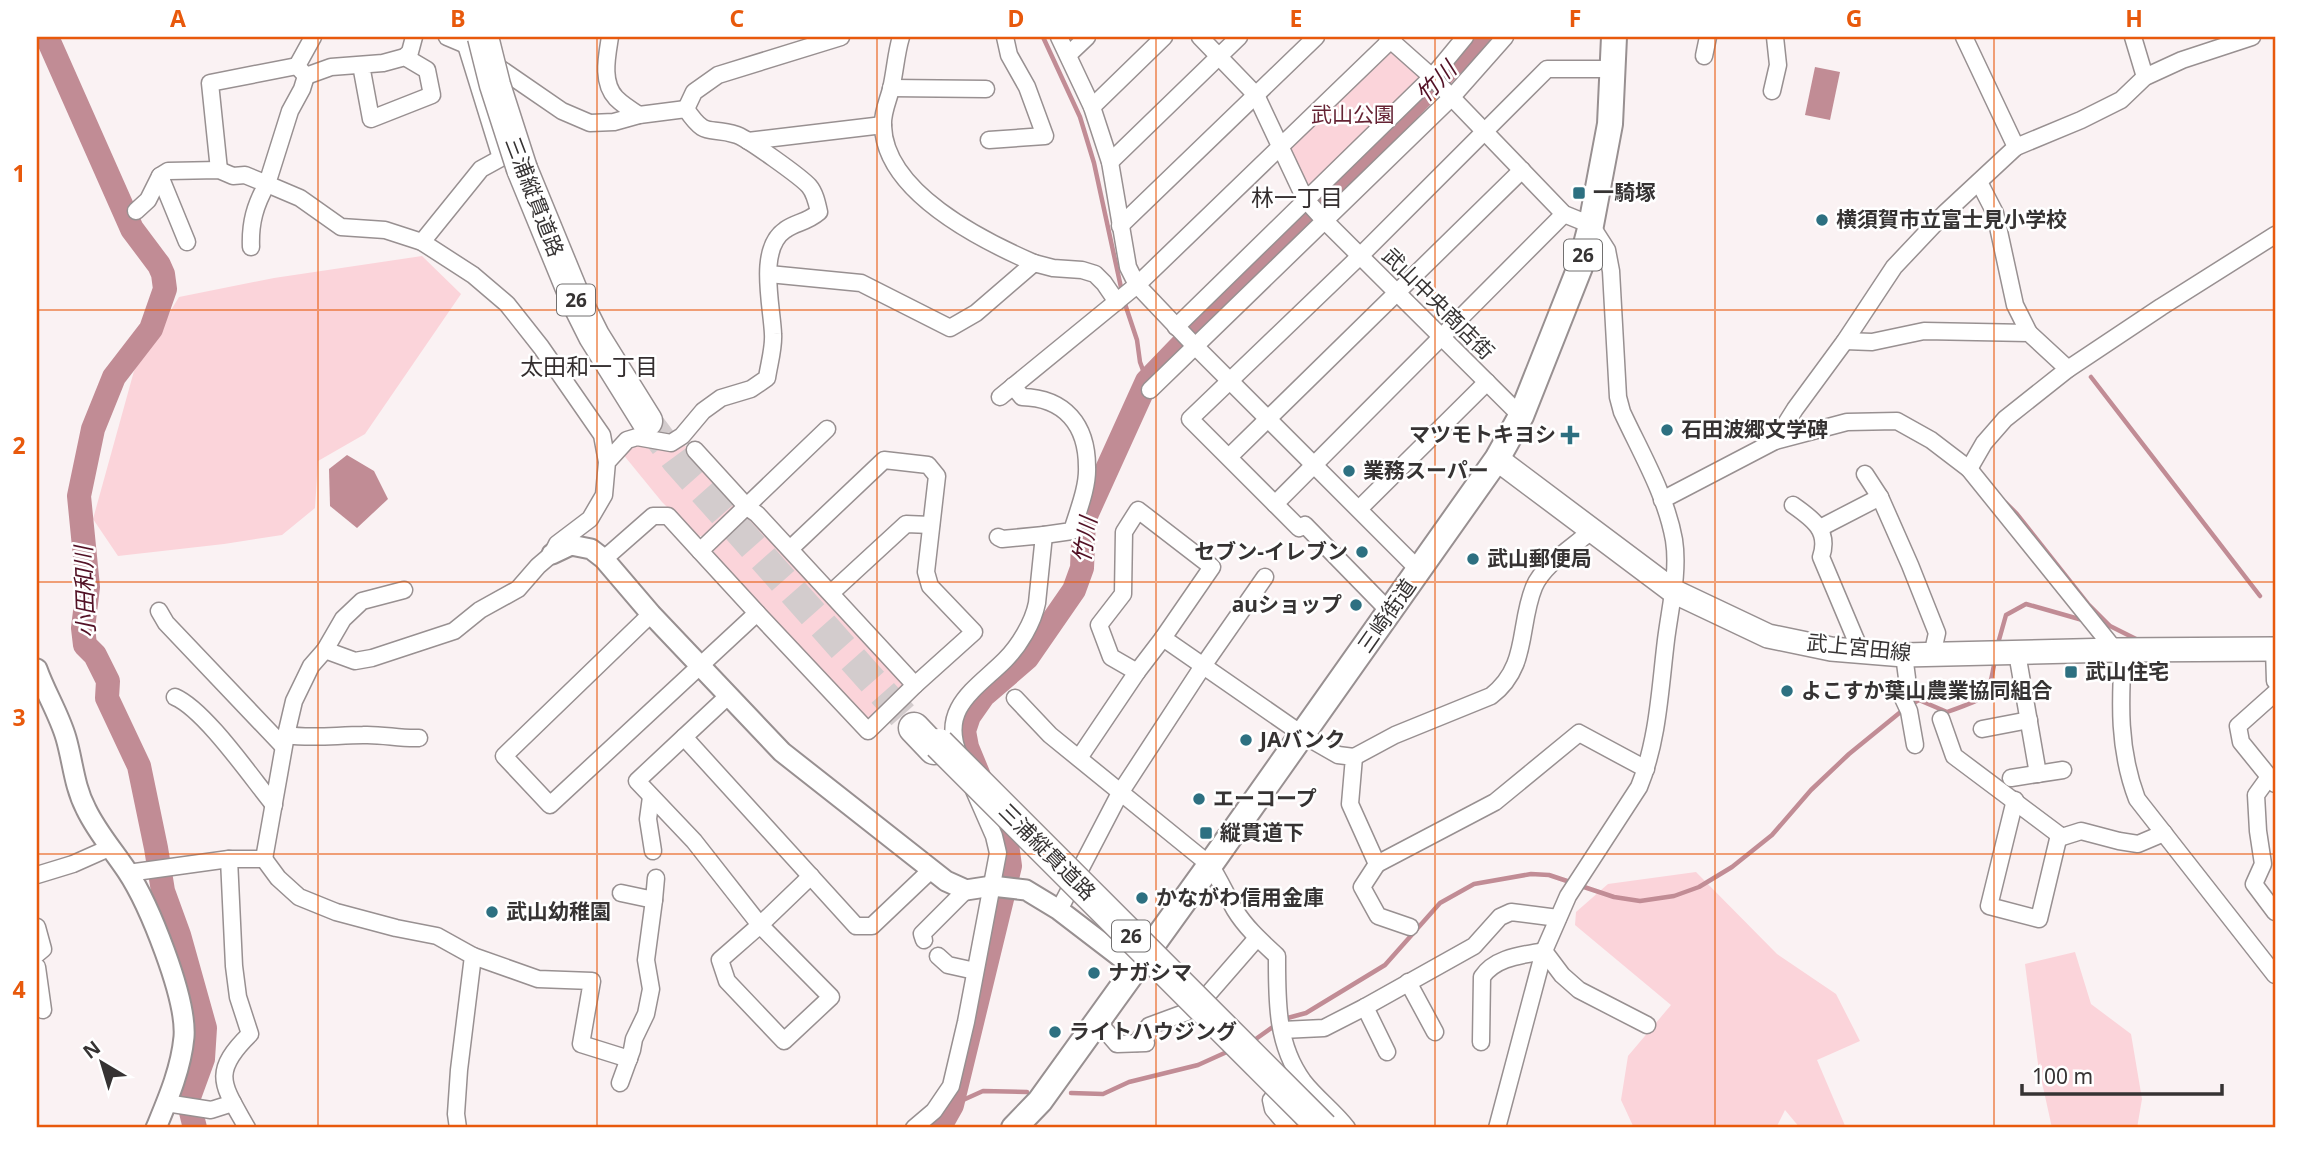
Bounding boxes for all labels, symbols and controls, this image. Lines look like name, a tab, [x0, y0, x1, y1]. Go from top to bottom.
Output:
text: A	[170, 2, 186, 34]
text: B	[450, 2, 466, 34]
text: C	[730, 2, 745, 34]
text: D	[1008, 2, 1024, 34]
text: E	[1290, 2, 1302, 34]
text: F	[1569, 2, 1581, 34]
text: G	[1846, 2, 1862, 34]
text: H	[2125, 2, 2143, 34]
water label: 竹川	[1408, 51, 1465, 109]
park label: 武山公園	[1311, 100, 1395, 128]
street label: 三浦縦貫道路	[499, 133, 571, 260]
text: 1	[12, 157, 26, 189]
place label: 一騎塚	[1593, 178, 1656, 206]
district label: 林一丁目	[1251, 181, 1343, 213]
marker: 一騎塚	[1571, 185, 1587, 201]
place label: 横須賀市立富士見小学校	[1836, 205, 2067, 233]
marker: 横須賀市立富士見小学校	[1814, 212, 1830, 228]
road number: 26	[1564, 240, 1602, 270]
street label: 武山中央商店街	[1377, 241, 1501, 365]
road number: 26	[557, 284, 595, 316]
district label: 太田和一丁目	[520, 350, 658, 382]
place label: 石田波郷文学碑	[1681, 415, 1828, 443]
place label: マツモトキヨシ	[1409, 420, 1556, 448]
marker: 石田波郷文学碑	[1659, 422, 1675, 438]
marker: マツモトキヨシ	[1562, 427, 1578, 443]
text: 2	[12, 429, 26, 461]
place label: 業務スーパー	[1363, 456, 1489, 484]
marker: 業務スーパー	[1341, 463, 1357, 479]
water label: 竹川	[1065, 512, 1104, 565]
place label: セブン-イレブン	[1194, 537, 1348, 565]
water label: 小田和川	[66, 543, 102, 639]
marker: セブン-イレブン	[1354, 544, 1370, 560]
place label: 武山郵便局	[1487, 544, 1592, 572]
marker: 武山郵便局	[1465, 551, 1481, 567]
street label: 三崎街道	[1351, 573, 1422, 658]
place label: auショップ	[1232, 590, 1342, 618]
marker: auショップ	[1348, 597, 1364, 613]
street label: 武上宮田線	[1805, 628, 1913, 666]
place label: 武山住宅	[2085, 657, 2169, 685]
marker: 武山住宅	[2063, 664, 2079, 680]
place label: よこすか葉山農業協同組合	[1801, 676, 2053, 704]
marker: よこすか葉山農業協同組合	[1779, 683, 1795, 699]
text: 3	[12, 701, 26, 733]
place label: JAバンク	[1258, 725, 1346, 753]
marker: JAバンク	[1238, 732, 1254, 748]
place label: エーコープ	[1213, 784, 1317, 812]
marker: エーコープ	[1191, 791, 1207, 807]
street label: 三浦縦貫道路	[993, 797, 1102, 906]
place label: 縦貫道下	[1220, 818, 1304, 846]
marker: 縦貫道下	[1198, 825, 1214, 841]
place label: かながわ信用金庫	[1156, 883, 1324, 911]
marker: かながわ信用金庫	[1134, 890, 1150, 906]
place label: 武山幼稚園	[506, 897, 611, 925]
marker: 武山幼稚園	[484, 904, 500, 920]
road number: 26	[1112, 920, 1150, 952]
place label: ナガシマ	[1108, 958, 1192, 986]
marker: ナガシマ	[1086, 965, 1102, 981]
text: 4	[12, 973, 26, 1005]
place label: ライトハウジング	[1069, 1017, 1237, 1045]
marker: ライトハウジング	[1047, 1024, 1063, 1040]
north arrow	[66, 1028, 136, 1098]
text: N	[77, 1035, 106, 1065]
scale bar	[2022, 1053, 2221, 1097]
text: 100 m	[2032, 1062, 2093, 1090]

